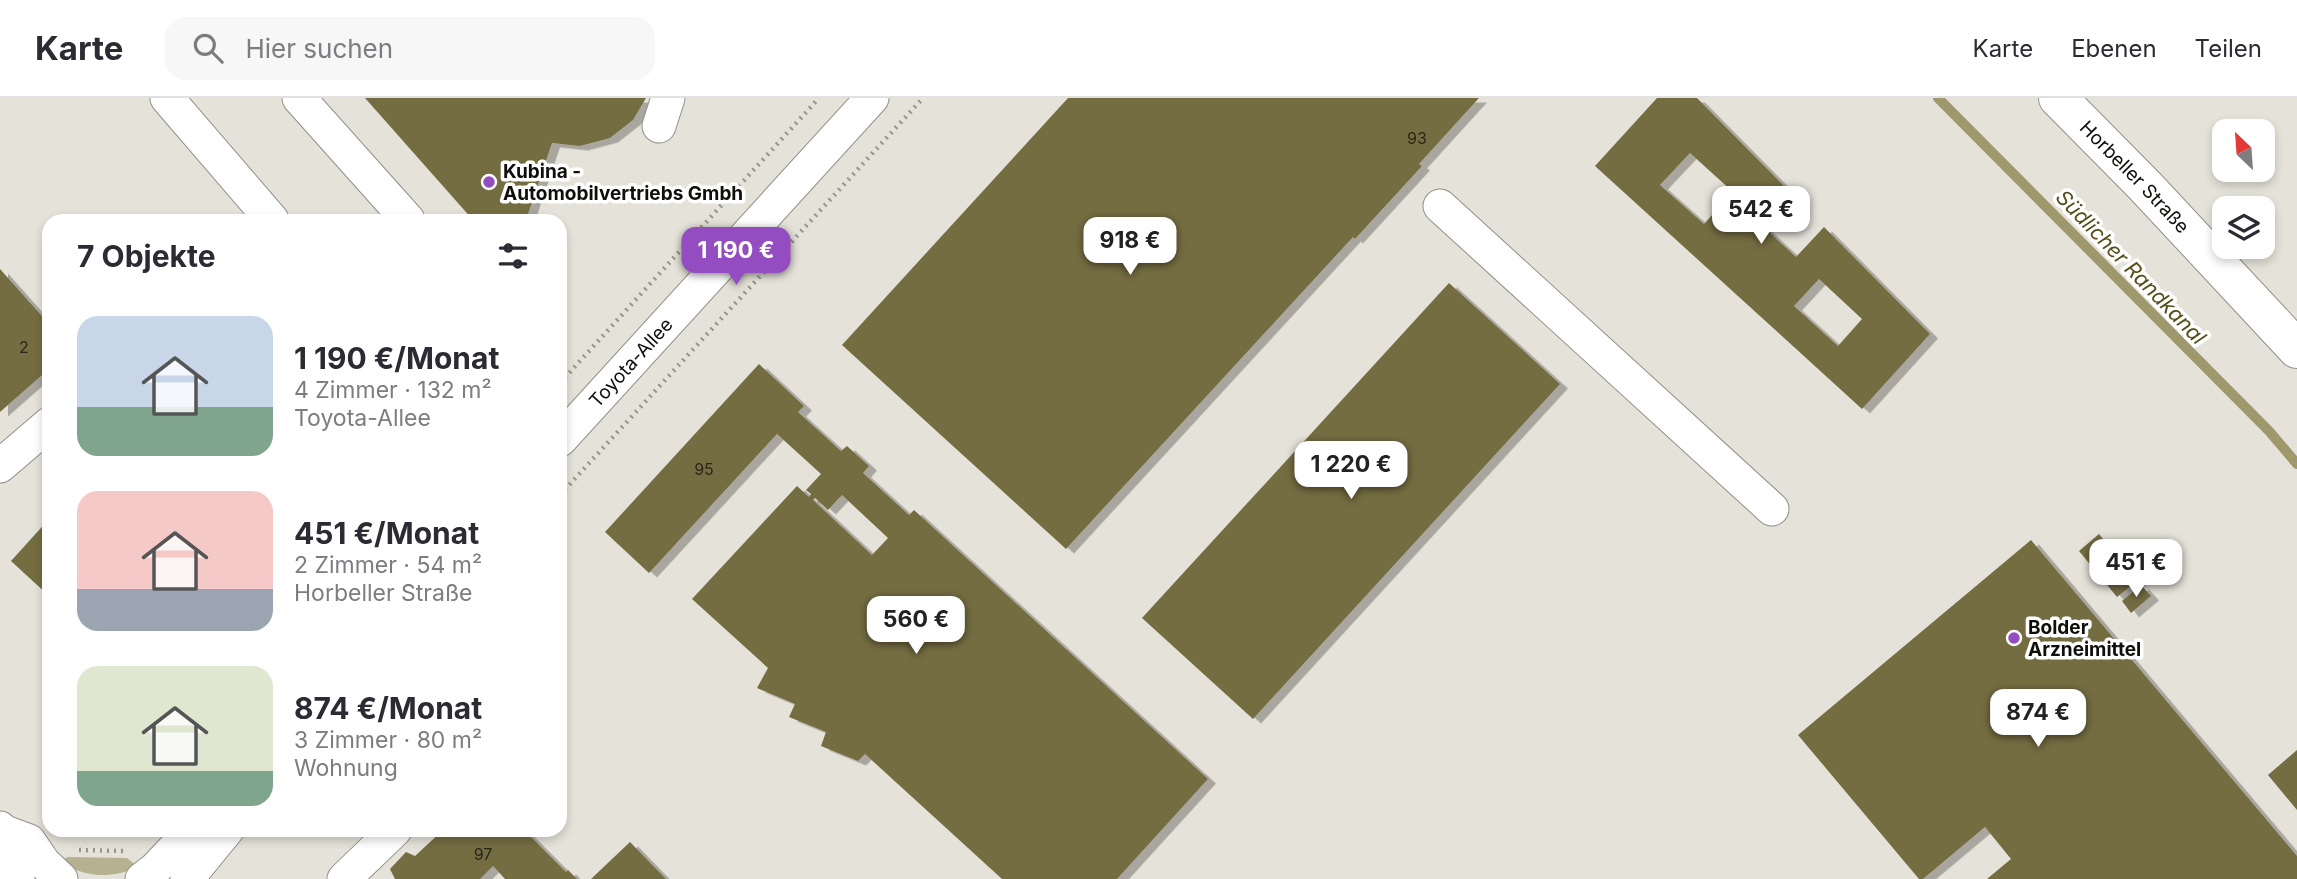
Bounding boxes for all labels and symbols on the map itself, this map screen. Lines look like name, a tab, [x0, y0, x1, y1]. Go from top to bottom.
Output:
street label: Horbeller Straße	[2075, 116, 2194, 238]
north arrow	[2212, 119, 2275, 182]
house number: 93	[1407, 128, 1427, 148]
place label: Kubina - Automobilvertriebs Gmbh	[503, 160, 743, 205]
marker: Kubina - Automobilvertriebs Gmbh	[481, 174, 497, 190]
water label: Südlicher Randkanal	[2051, 185, 2212, 350]
pin: 542 €	[1712, 186, 1810, 246]
pin: 918 €	[1081, 218, 1179, 277]
pin: 1 190 €	[671, 228, 801, 287]
street label: Toyota-Allee	[584, 313, 677, 412]
house number: 2	[19, 337, 29, 357]
pin: 1 220 €	[1286, 442, 1416, 501]
house number: 95	[694, 459, 714, 479]
pin: 451 €	[2087, 540, 2185, 599]
pin: 560 €	[867, 596, 965, 656]
place label: Bolder Arzneimittel	[2028, 616, 2141, 661]
marker: Bolder Arzneimittel	[2006, 630, 2022, 646]
pin: 874 €	[1989, 690, 2087, 749]
house number: 97	[474, 844, 492, 864]

